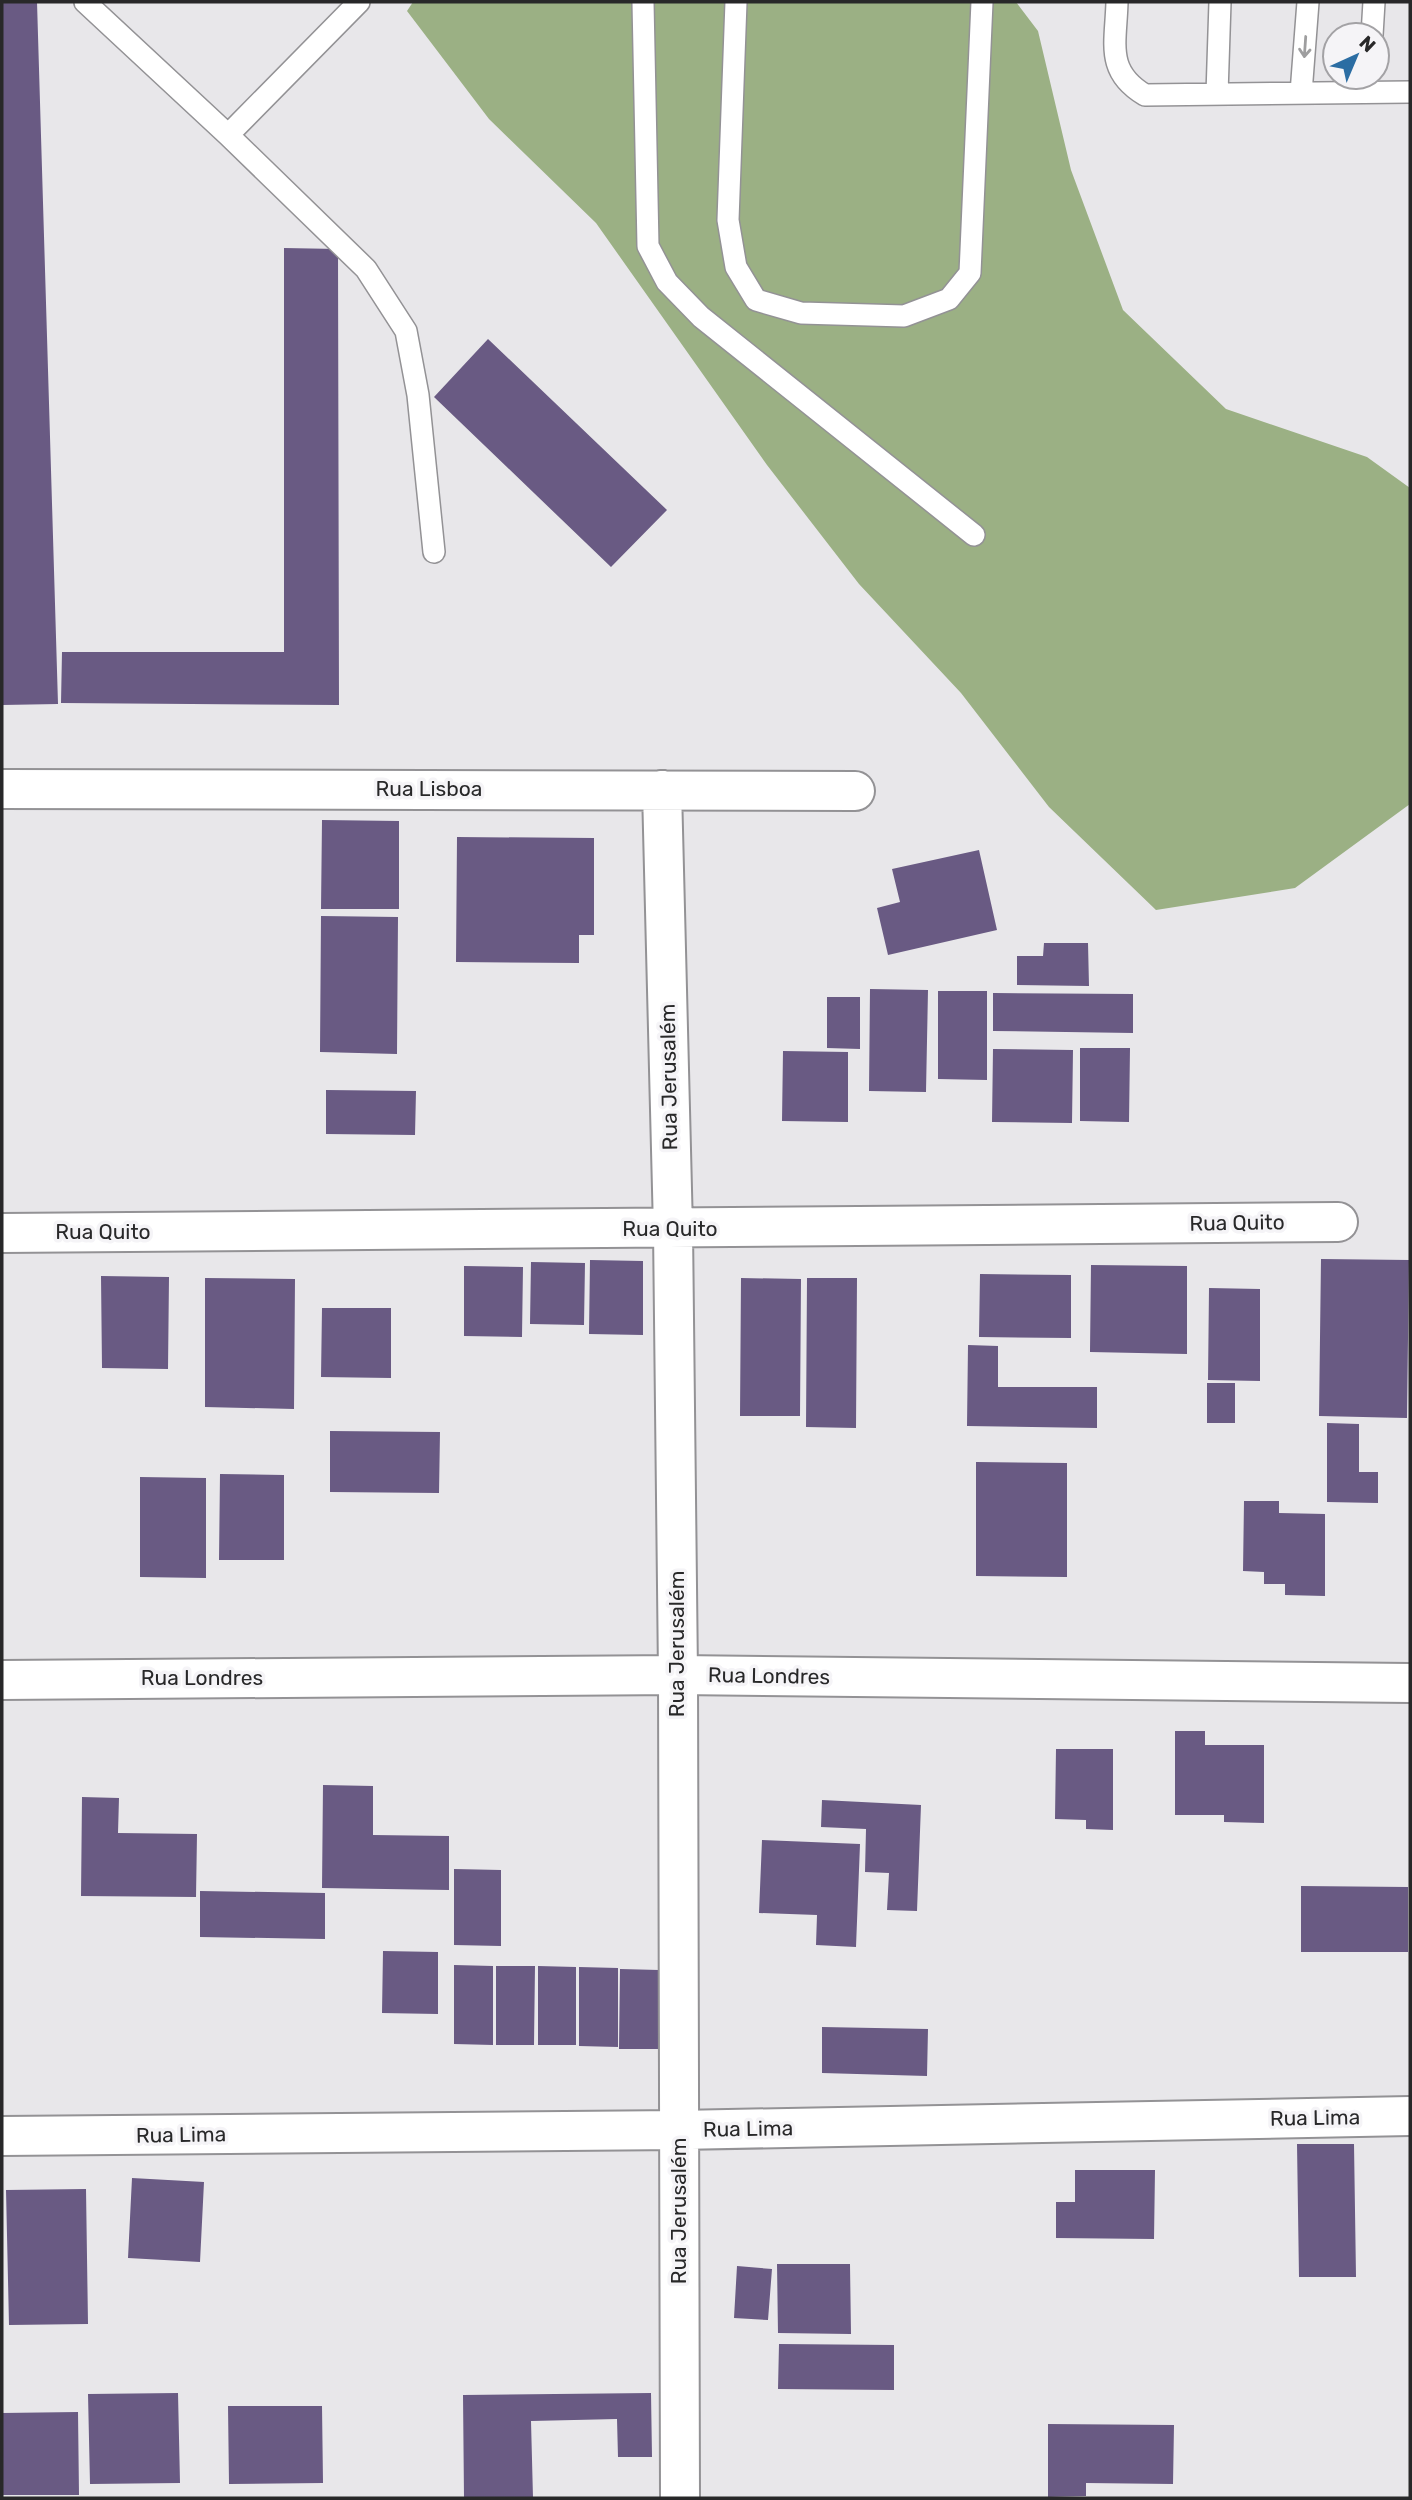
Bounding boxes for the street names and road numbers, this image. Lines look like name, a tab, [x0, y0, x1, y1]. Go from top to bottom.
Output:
street label: Rua Lisboa	[376, 776, 482, 801]
street label: Rua Jerusalém	[655, 1003, 682, 1151]
street label: Rua Quito	[1189, 1209, 1285, 1236]
street label: Rua Quito	[622, 1216, 718, 1241]
street label: Rua Quito	[55, 1219, 151, 1244]
street label: Rua Jerusalém	[664, 1571, 689, 1717]
street label: Rua Londres	[708, 1662, 830, 1689]
street label: Rua Londres	[141, 1665, 263, 1690]
street label: Rua Lima	[1270, 2104, 1360, 2131]
street label: Rua Lima	[703, 2115, 793, 2142]
street label: Rua Lima	[136, 2121, 226, 2148]
street label: Rua Jerusalém	[666, 2138, 691, 2284]

